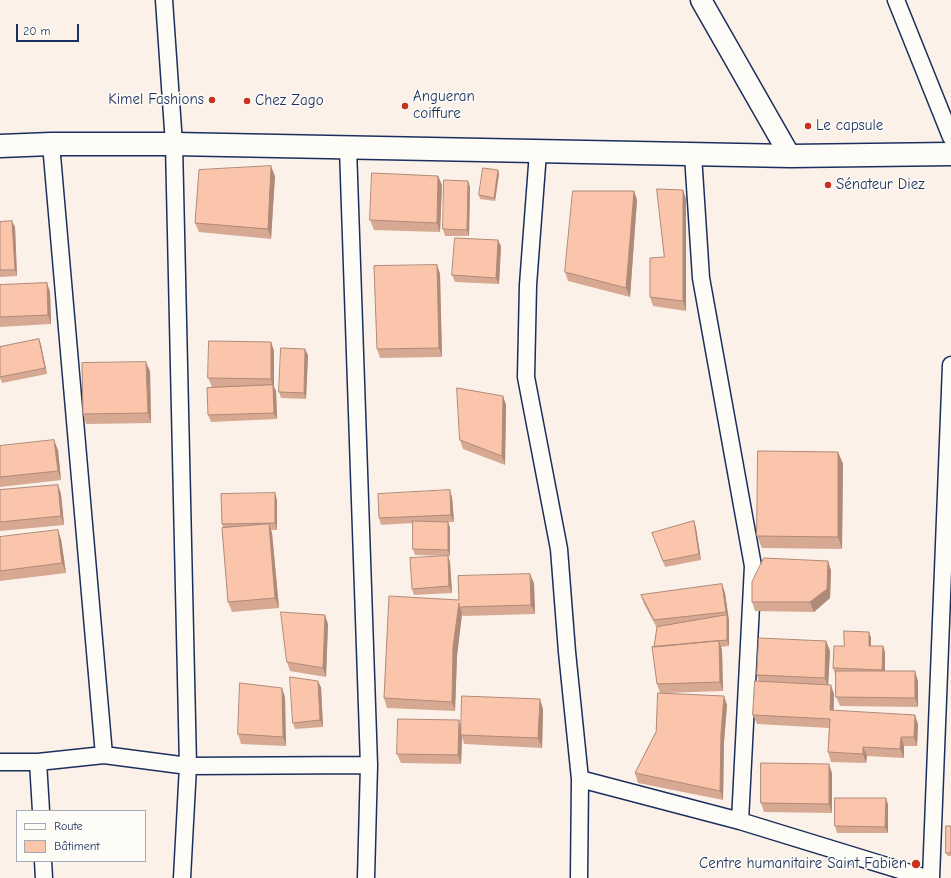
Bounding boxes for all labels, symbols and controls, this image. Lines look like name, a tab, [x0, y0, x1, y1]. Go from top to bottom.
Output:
scale bar	[18, 16, 81, 42]
text: 20 m	[23, 24, 51, 38]
place label: Angueran coiffure	[413, 88, 475, 123]
place label: Kimel Fashions	[108, 91, 204, 109]
place label: Chez Zago	[255, 92, 324, 110]
marker: Kimel Fashions	[207, 95, 217, 105]
marker: Chez Zago	[242, 96, 252, 106]
marker: Angueran coiffure	[400, 101, 410, 111]
place label: Le capsule	[816, 117, 883, 135]
marker: Le capsule	[803, 121, 813, 131]
place label: Sénateur Diez	[836, 176, 925, 194]
marker: Sénateur Diez	[823, 180, 833, 190]
legend	[16, 810, 146, 862]
text: Route	[54, 819, 83, 833]
text: Bâtiment	[54, 839, 100, 853]
place label: Centre humanitaire Saint Fabien	[699, 855, 907, 873]
marker: Centre humanitaire Saint Fabien	[910, 858, 922, 870]

